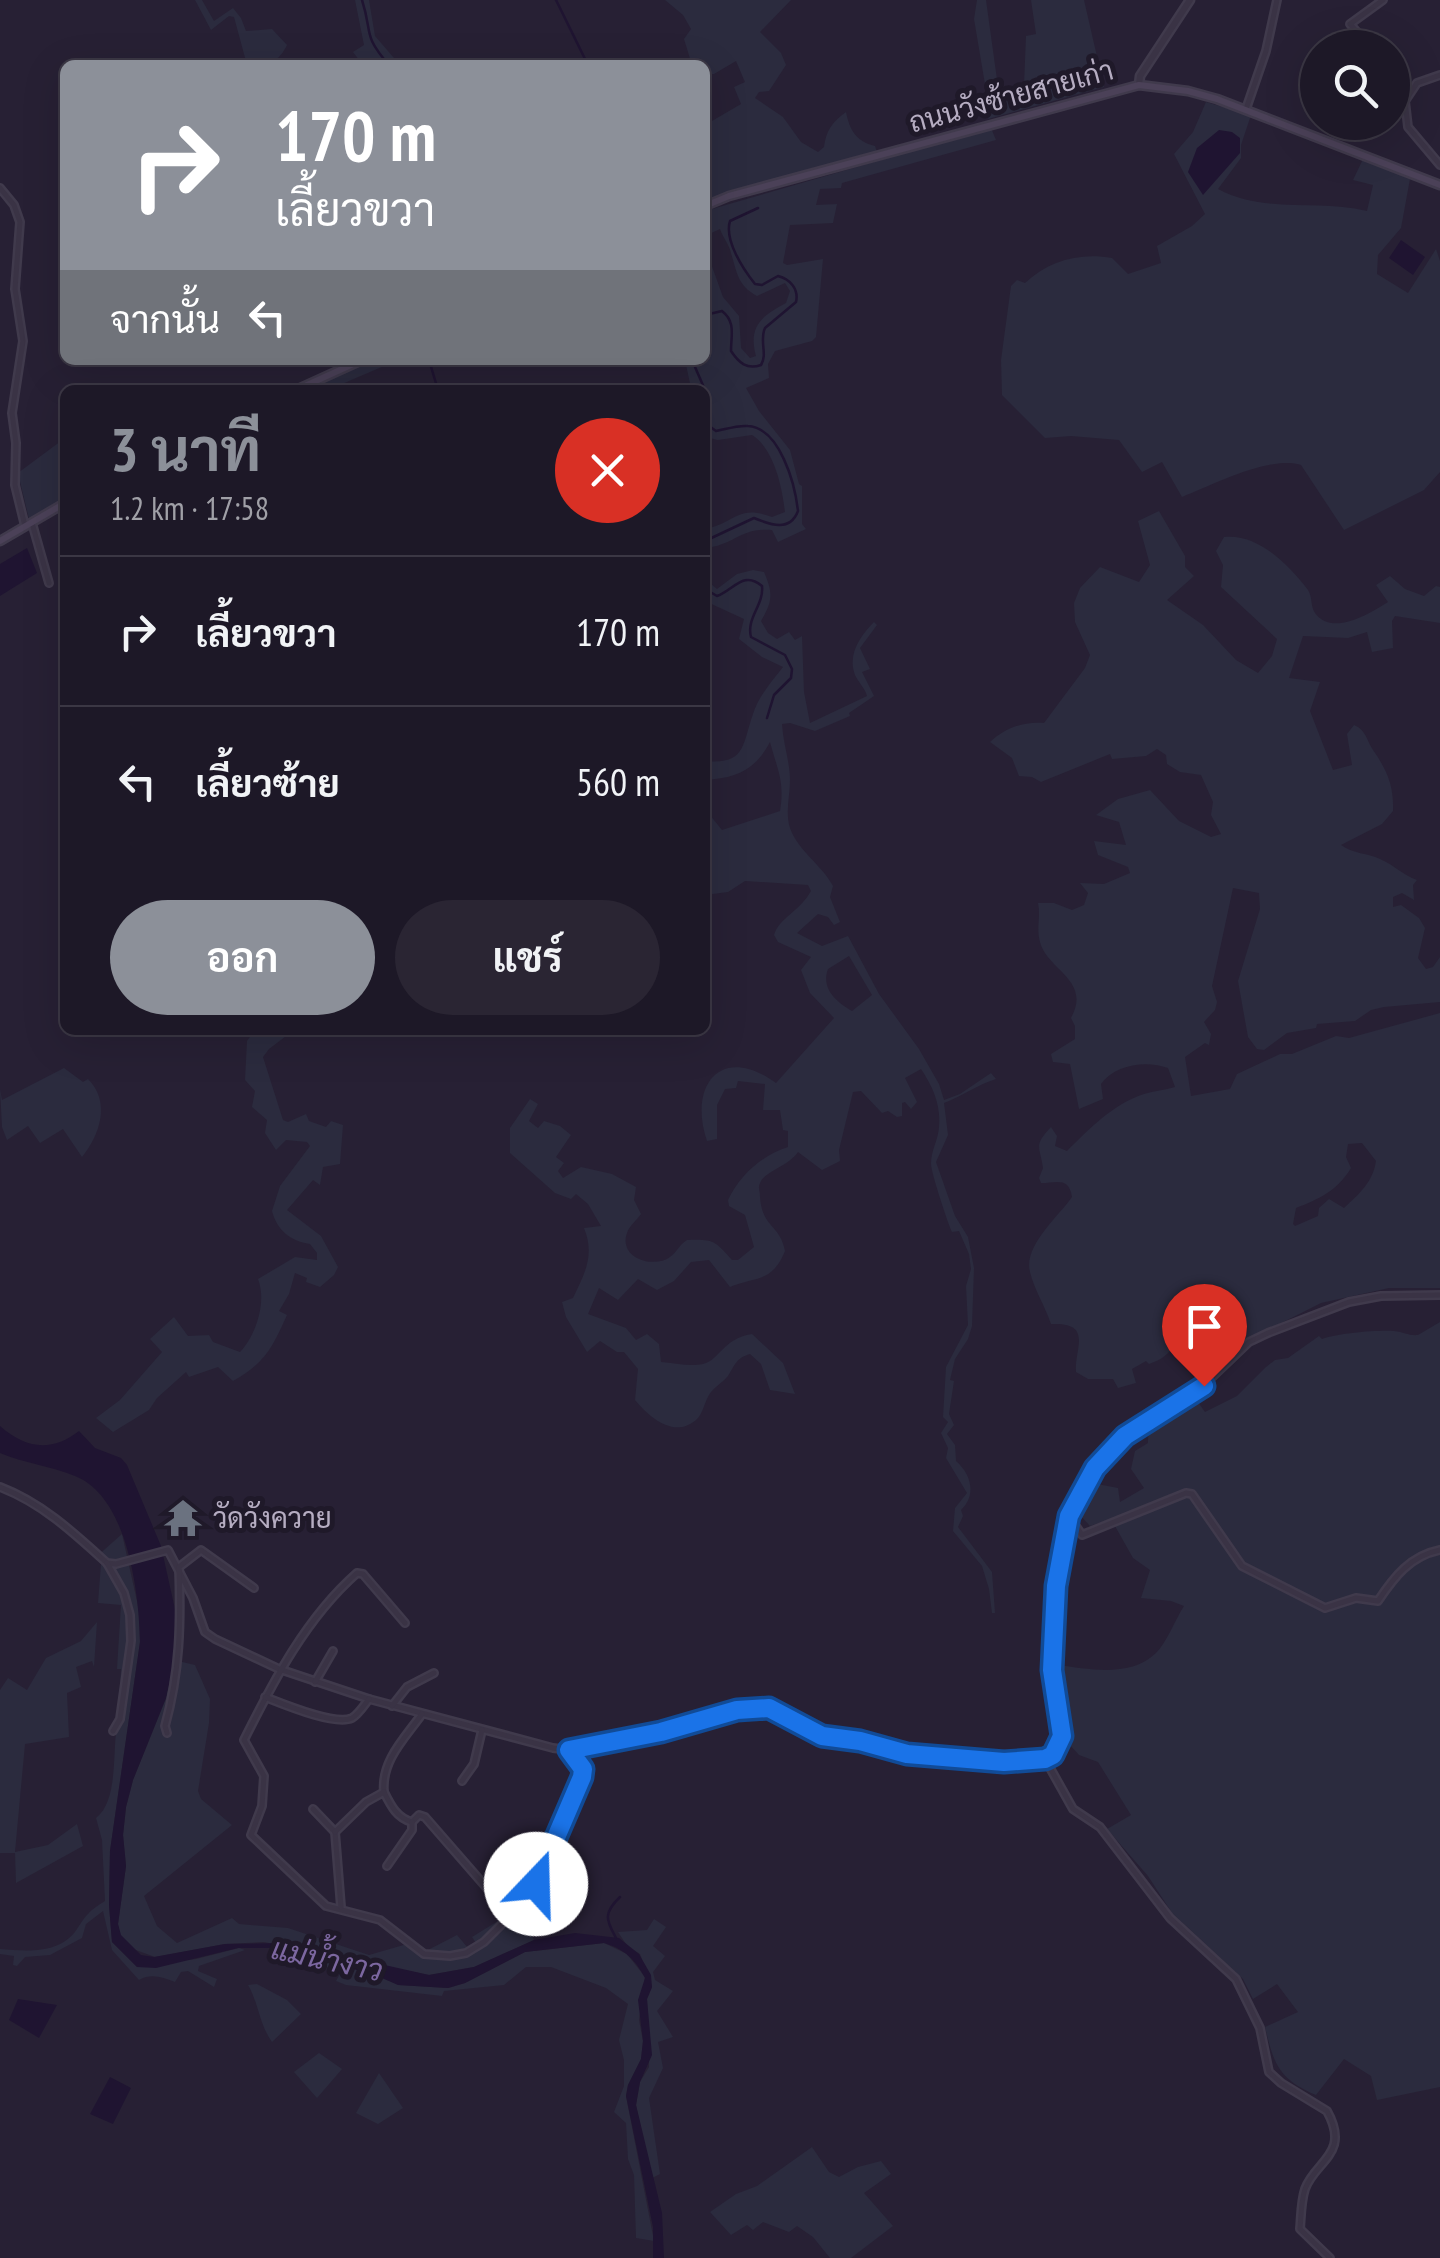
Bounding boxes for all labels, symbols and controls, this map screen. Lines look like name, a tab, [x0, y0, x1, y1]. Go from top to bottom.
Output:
map controls	[1300, 30, 1410, 140]
button: search	[1300, 30, 1410, 140]
street label: ถนนวังซ้ายสายเก่า	[905, 50, 1117, 141]
text: 170 m	[275, 90, 436, 180]
icon: right	[110, 100, 240, 230]
text: เลี้ยวขวา	[275, 180, 435, 238]
icon: left	[240, 290, 295, 345]
text: จากนั้น	[110, 294, 220, 343]
text: 3 นาที	[110, 410, 261, 488]
button: close	[555, 418, 660, 523]
text: 1.2 km · 17:58	[110, 487, 269, 529]
icon: right	[110, 604, 165, 659]
text: 170 m	[576, 607, 660, 656]
text: เลี้ยวขวา	[195, 608, 337, 657]
icon: left	[110, 754, 165, 809]
text: 560 m	[576, 757, 660, 806]
text: เลี้ยวซ้าย	[195, 758, 340, 807]
button: ออก	[110, 900, 375, 1015]
button: แชร์	[395, 900, 660, 1015]
pin	[1162, 1284, 1247, 1387]
icon: arrive	[1177, 1299, 1232, 1354]
temple icon: วัดวังควาย	[162, 1497, 204, 1539]
place label: วัดวังควาย	[213, 1499, 332, 1536]
position arrow	[484, 1832, 588, 1936]
water label: แม่น้ำงาว	[268, 1922, 388, 1989]

